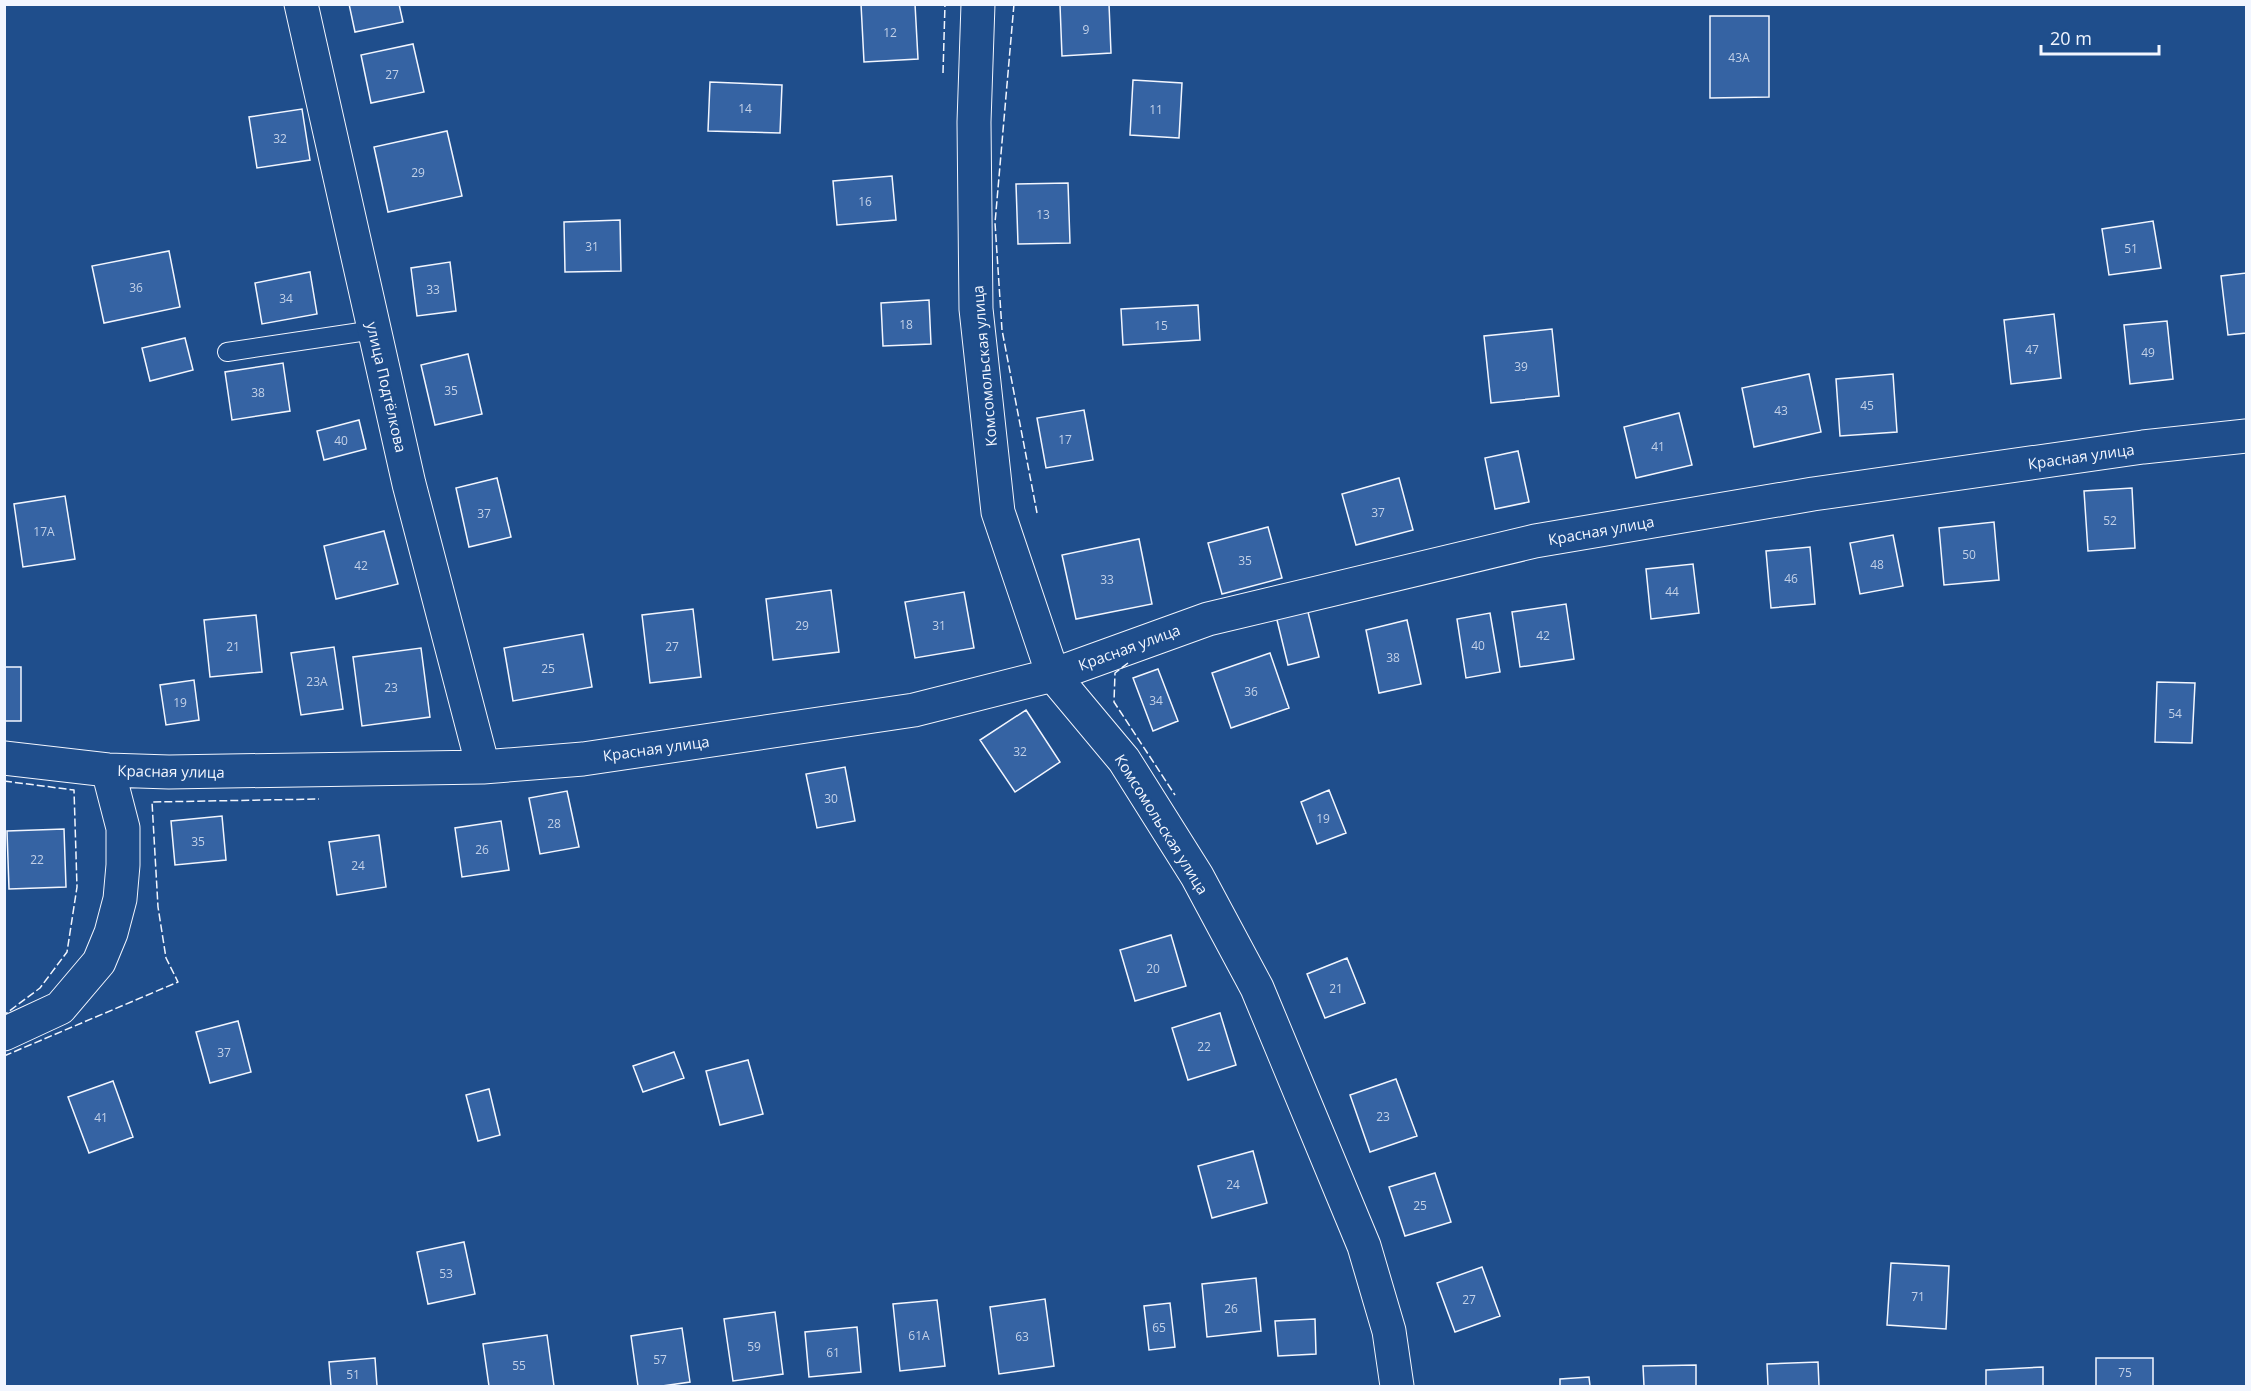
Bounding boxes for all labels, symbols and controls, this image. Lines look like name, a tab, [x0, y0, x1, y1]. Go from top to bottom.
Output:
scale bar	[2041, 18, 2160, 56]
house number: 9	[1083, 21, 1090, 38]
house number: 12	[883, 24, 897, 41]
text: 20 m	[2050, 26, 2092, 50]
house number: 43А	[1728, 49, 1750, 66]
house number: 27	[385, 66, 399, 83]
house number: 14	[738, 100, 752, 117]
house number: 11	[1149, 101, 1163, 118]
house number: 32	[273, 130, 287, 147]
house number: 29	[411, 164, 425, 181]
house number: 16	[858, 193, 872, 210]
house number: 13	[1036, 206, 1050, 223]
house number: 31	[585, 238, 599, 255]
house number: 51	[2124, 240, 2138, 257]
house number: 36	[129, 279, 143, 296]
house number: 33	[426, 281, 440, 298]
street label: Комсомольская улица	[967, 285, 1001, 447]
house number: 34	[279, 290, 293, 307]
house number: 18	[899, 316, 913, 333]
house number: 15	[1154, 317, 1168, 334]
street label: улица Подтёлкова	[362, 320, 412, 454]
house number: 47	[2025, 341, 2039, 358]
house number: 49	[2141, 344, 2155, 361]
house number: 39	[1514, 358, 1528, 375]
house number: 35	[444, 382, 458, 399]
house number: 38	[251, 384, 265, 401]
house number: 45	[1860, 397, 1874, 414]
house number: 43	[1774, 402, 1788, 419]
house number: 17	[1058, 431, 1072, 448]
house number: 40	[334, 432, 348, 449]
house number: 41	[1651, 438, 1665, 455]
street label: Красная улица	[2027, 439, 2135, 473]
house number: 37	[1371, 504, 1385, 521]
house number: 37	[477, 505, 491, 522]
street label: Красная улица	[1546, 511, 1656, 549]
house number: 52	[2103, 512, 2117, 529]
house number: 17А	[33, 523, 55, 540]
house number: 50	[1962, 546, 1976, 563]
house number: 35	[1238, 552, 1252, 569]
house number: 48	[1870, 556, 1884, 573]
house number: 42	[354, 557, 368, 574]
house number: 46	[1784, 570, 1798, 587]
house number: 33	[1100, 571, 1114, 588]
house number: 44	[1665, 583, 1679, 600]
house number: 29	[795, 617, 809, 634]
house number: 31	[932, 617, 946, 634]
street label: Красная улица	[1075, 619, 1183, 675]
house number: 42	[1536, 627, 1550, 644]
house number: 40	[1471, 637, 1485, 654]
house number: 21	[226, 638, 240, 655]
house number: 27	[665, 638, 679, 655]
house number: 38	[1386, 649, 1400, 666]
house number: 25	[541, 660, 555, 677]
house number: 23А	[306, 673, 328, 690]
house number: 23	[384, 679, 398, 696]
house number: 36	[1244, 683, 1258, 700]
house number: 34	[1149, 692, 1163, 709]
house number: 19	[173, 694, 187, 711]
house number: 54	[2168, 705, 2182, 722]
street label: Красная улица	[602, 731, 710, 765]
house number: 32	[1013, 743, 1027, 760]
street label: Комсомольская улица	[1111, 750, 1213, 898]
street label: Красная улица	[117, 760, 225, 782]
house number: 30	[824, 790, 838, 807]
house number: 19	[1316, 810, 1330, 827]
house number: 28	[547, 815, 561, 832]
house number: 35	[191, 833, 205, 850]
house number: 26	[475, 841, 489, 858]
house number: 22	[30, 851, 44, 868]
house number: 24	[351, 857, 365, 874]
house number: 20	[1146, 960, 1160, 977]
house number: 21	[1329, 980, 1343, 997]
house number: 22	[1197, 1038, 1211, 1055]
house number: 37	[217, 1044, 231, 1061]
house number: 23	[1376, 1108, 1390, 1125]
house number: 41	[94, 1109, 108, 1126]
house number: 24	[1226, 1176, 1240, 1193]
house number: 25	[1413, 1197, 1427, 1214]
house number: 53	[439, 1265, 453, 1282]
house number: 71	[1911, 1288, 1925, 1305]
house number: 27	[1462, 1291, 1476, 1308]
house number: 26	[1224, 1300, 1238, 1317]
house number: 65	[1152, 1319, 1166, 1336]
house number: 61А	[908, 1327, 930, 1344]
house number: 63	[1015, 1328, 1029, 1345]
house number: 59	[747, 1338, 761, 1355]
house number: 61	[826, 1344, 840, 1361]
house number: 57	[653, 1351, 667, 1368]
house number: 55	[512, 1357, 526, 1374]
house number: 75	[2118, 1364, 2132, 1381]
house number: 51	[346, 1366, 360, 1383]

